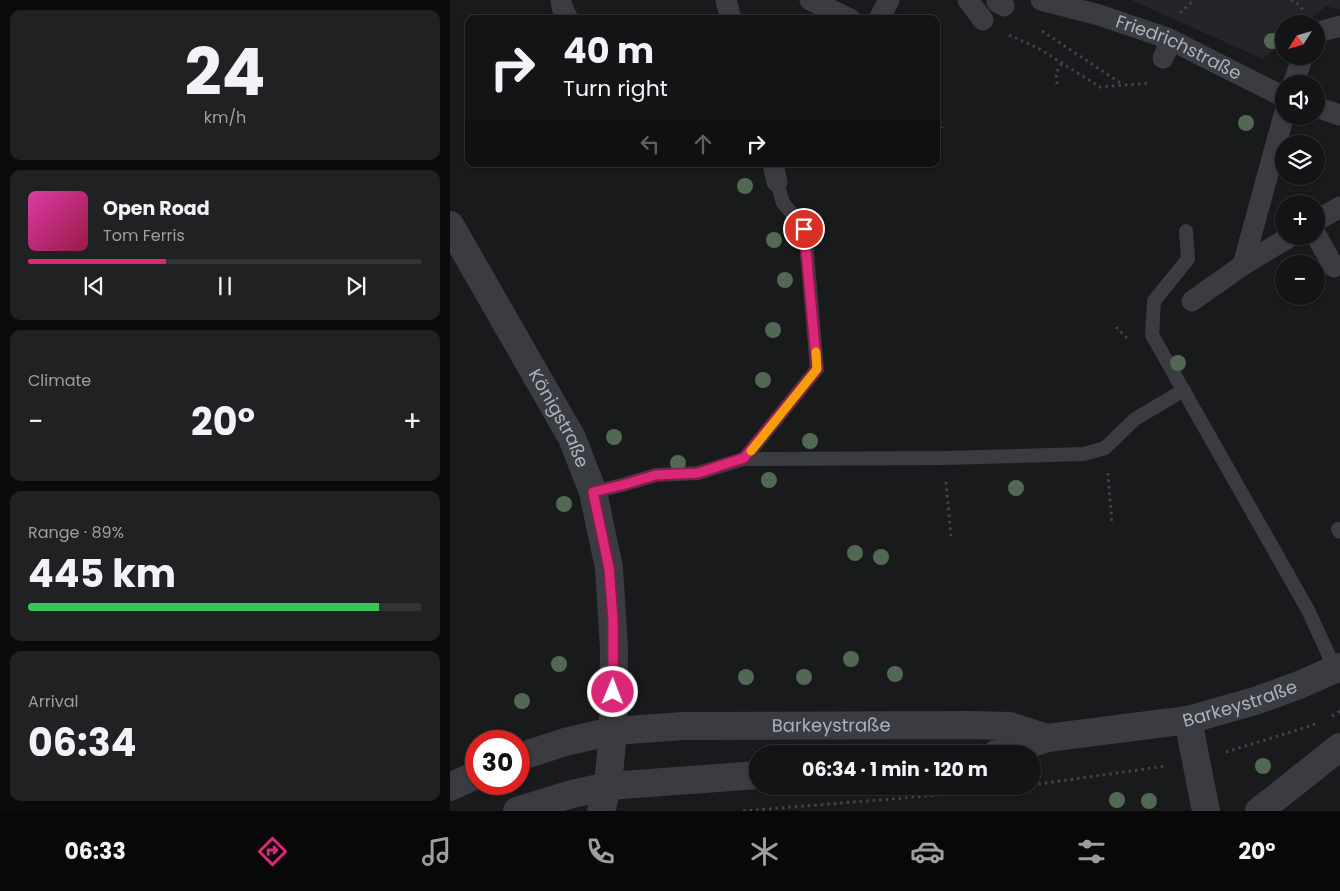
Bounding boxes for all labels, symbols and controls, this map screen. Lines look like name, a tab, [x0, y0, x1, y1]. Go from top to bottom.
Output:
street label: Friedrichstraße	[1113, 9, 1246, 86]
north arrow	[1275, 15, 1325, 65]
map controls	[1275, 15, 1325, 305]
text: 40 m	[563, 26, 654, 75]
text: 24	[184, 27, 266, 118]
icon: right	[480, 35, 545, 100]
text: Turn right	[563, 73, 668, 104]
button: sound	[1275, 75, 1325, 125]
text: km/h	[204, 106, 246, 129]
icon: left	[636, 130, 664, 158]
icon: ahead	[689, 130, 717, 158]
icon: right	[742, 130, 770, 158]
button: layers	[1275, 135, 1325, 185]
text: Open Road	[103, 195, 210, 222]
button: +	[1275, 195, 1325, 245]
pin	[783, 208, 825, 250]
icon: arrive	[790, 215, 818, 243]
text: Tom Ferris	[103, 224, 185, 247]
button: −	[1275, 255, 1325, 305]
icon: previous	[80, 272, 108, 300]
icon: pause	[211, 272, 239, 300]
icon: next	[342, 272, 370, 300]
street label: Königstraße	[523, 364, 595, 471]
text: Climate	[28, 369, 91, 392]
text: 20°	[191, 395, 255, 448]
text: −	[28, 402, 43, 441]
text: +	[403, 402, 422, 441]
text: Range · 89%	[28, 521, 124, 544]
text: 445 km	[28, 547, 176, 600]
position arrow	[586, 665, 638, 717]
street label: Barkeystraße	[1180, 674, 1301, 733]
text: Arrival	[28, 690, 78, 713]
street label: Barkeystraße	[772, 712, 891, 738]
text: 06:34	[28, 716, 137, 769]
speed limit sign: 30	[465, 730, 530, 795]
text: 06:34 · 1 min · 120 m	[802, 756, 988, 783]
icon: directions	[255, 834, 290, 869]
icon: music	[419, 834, 454, 869]
icon: phone	[583, 834, 618, 869]
icon: climate	[747, 834, 782, 869]
icon: car	[910, 834, 945, 869]
icon: filters	[1074, 834, 1109, 869]
text: 06:33	[64, 836, 126, 867]
text: 20°	[1238, 836, 1275, 867]

